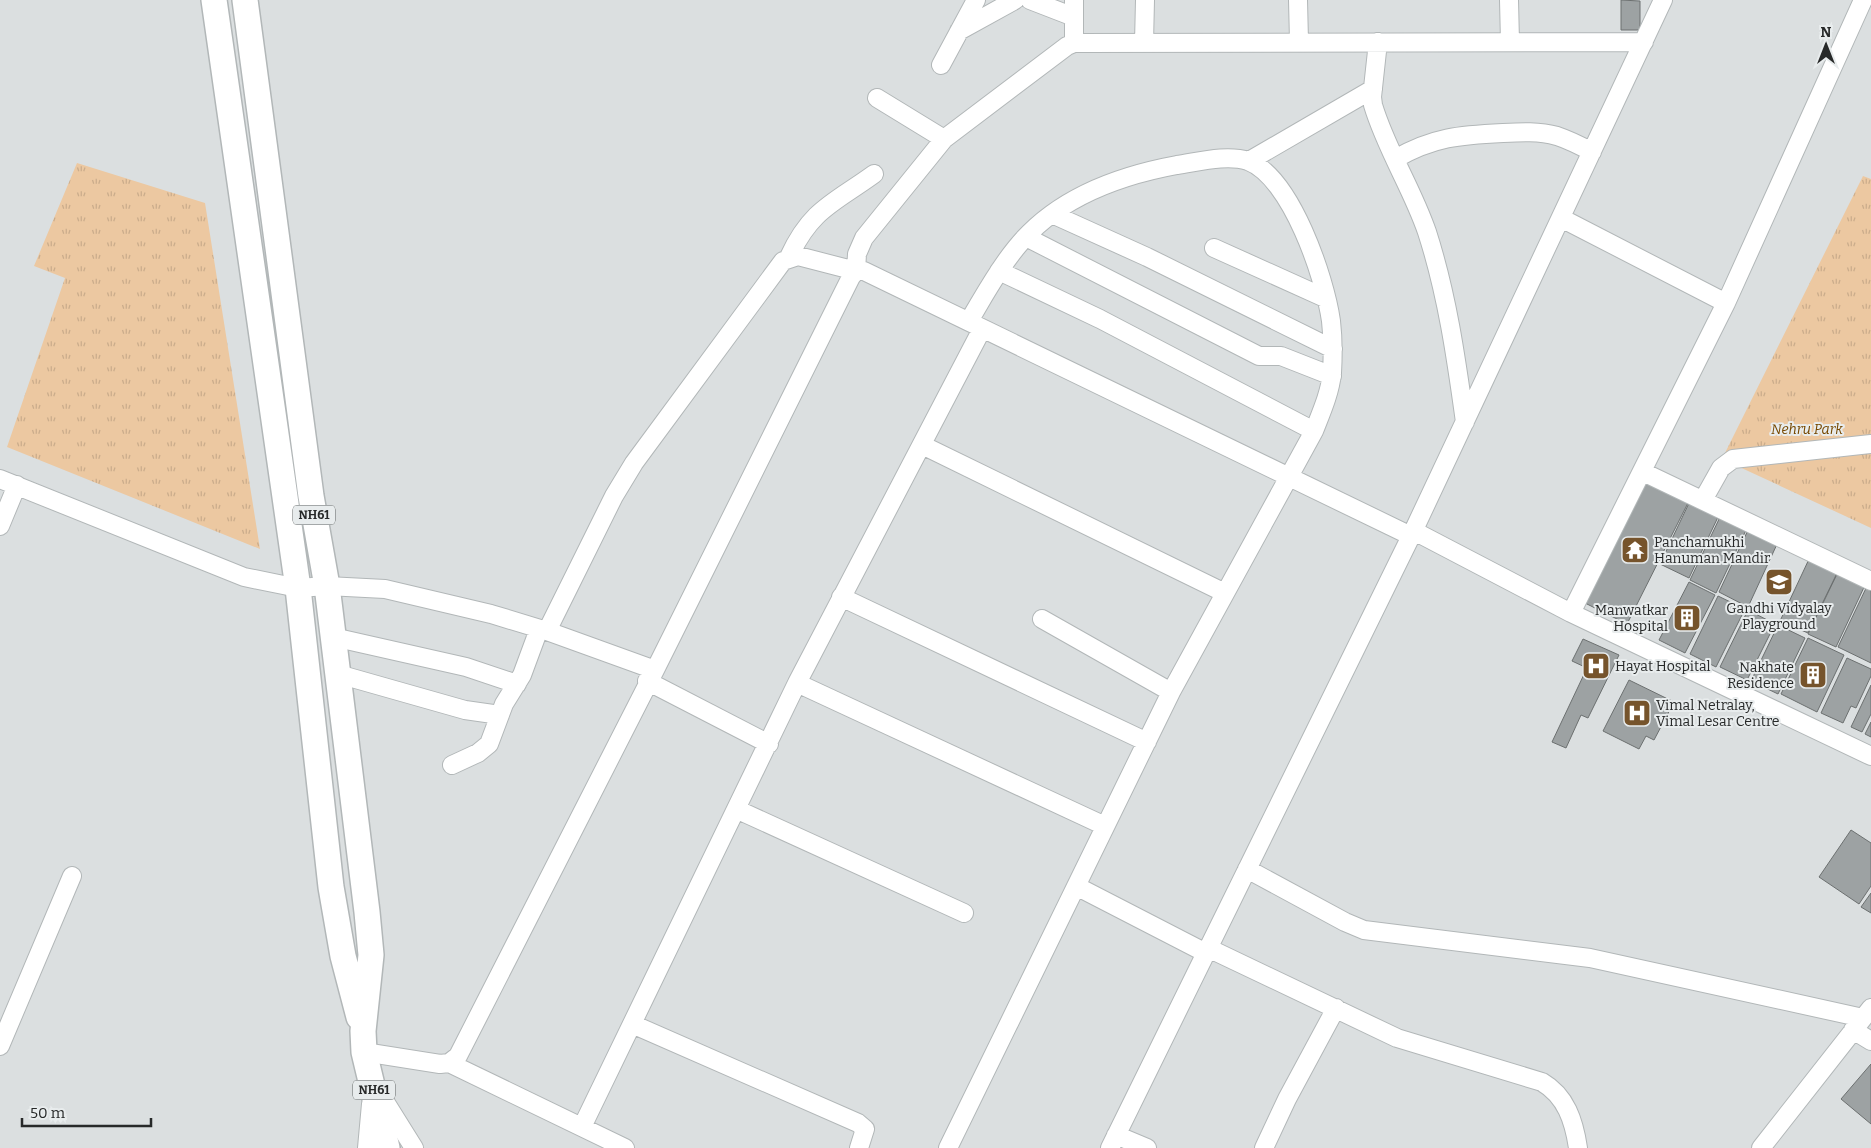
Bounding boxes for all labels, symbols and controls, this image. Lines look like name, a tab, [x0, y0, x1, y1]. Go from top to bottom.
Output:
north arrow	[1801, 20, 1851, 70]
text: N	[1821, 24, 1832, 41]
park label: Nehru Park	[1771, 421, 1843, 438]
road number: NH61	[293, 506, 335, 524]
place label: Panchamukhi Hanuman Mandir	[1654, 534, 1770, 567]
temple icon: Panchamukhi Hanuman Mandir	[1620, 535, 1650, 565]
school or university icon: Gandhi Vidyalay Playground	[1764, 567, 1794, 597]
place label: Gandhi Vidyalay Playground	[1726, 600, 1832, 633]
place label: Manwatkar Hospital	[1595, 602, 1668, 635]
building icon: Manwatkar Hospital	[1672, 603, 1702, 633]
hospital icon: Hayat Hospital	[1581, 651, 1611, 681]
place label: Hayat Hospital	[1615, 658, 1711, 675]
place label: Nakhate Residence	[1727, 659, 1794, 692]
building icon: Nakhate Residence	[1798, 660, 1828, 690]
place label: Vimal Netralay, Vimal Lesar Centre	[1656, 697, 1779, 730]
hospital icon: Vimal Netralay, Vimal Lesar Centre	[1622, 698, 1652, 728]
road number: NH61	[353, 1080, 395, 1100]
scale bar	[22, 1096, 151, 1128]
text: 50 m	[30, 1104, 66, 1122]

